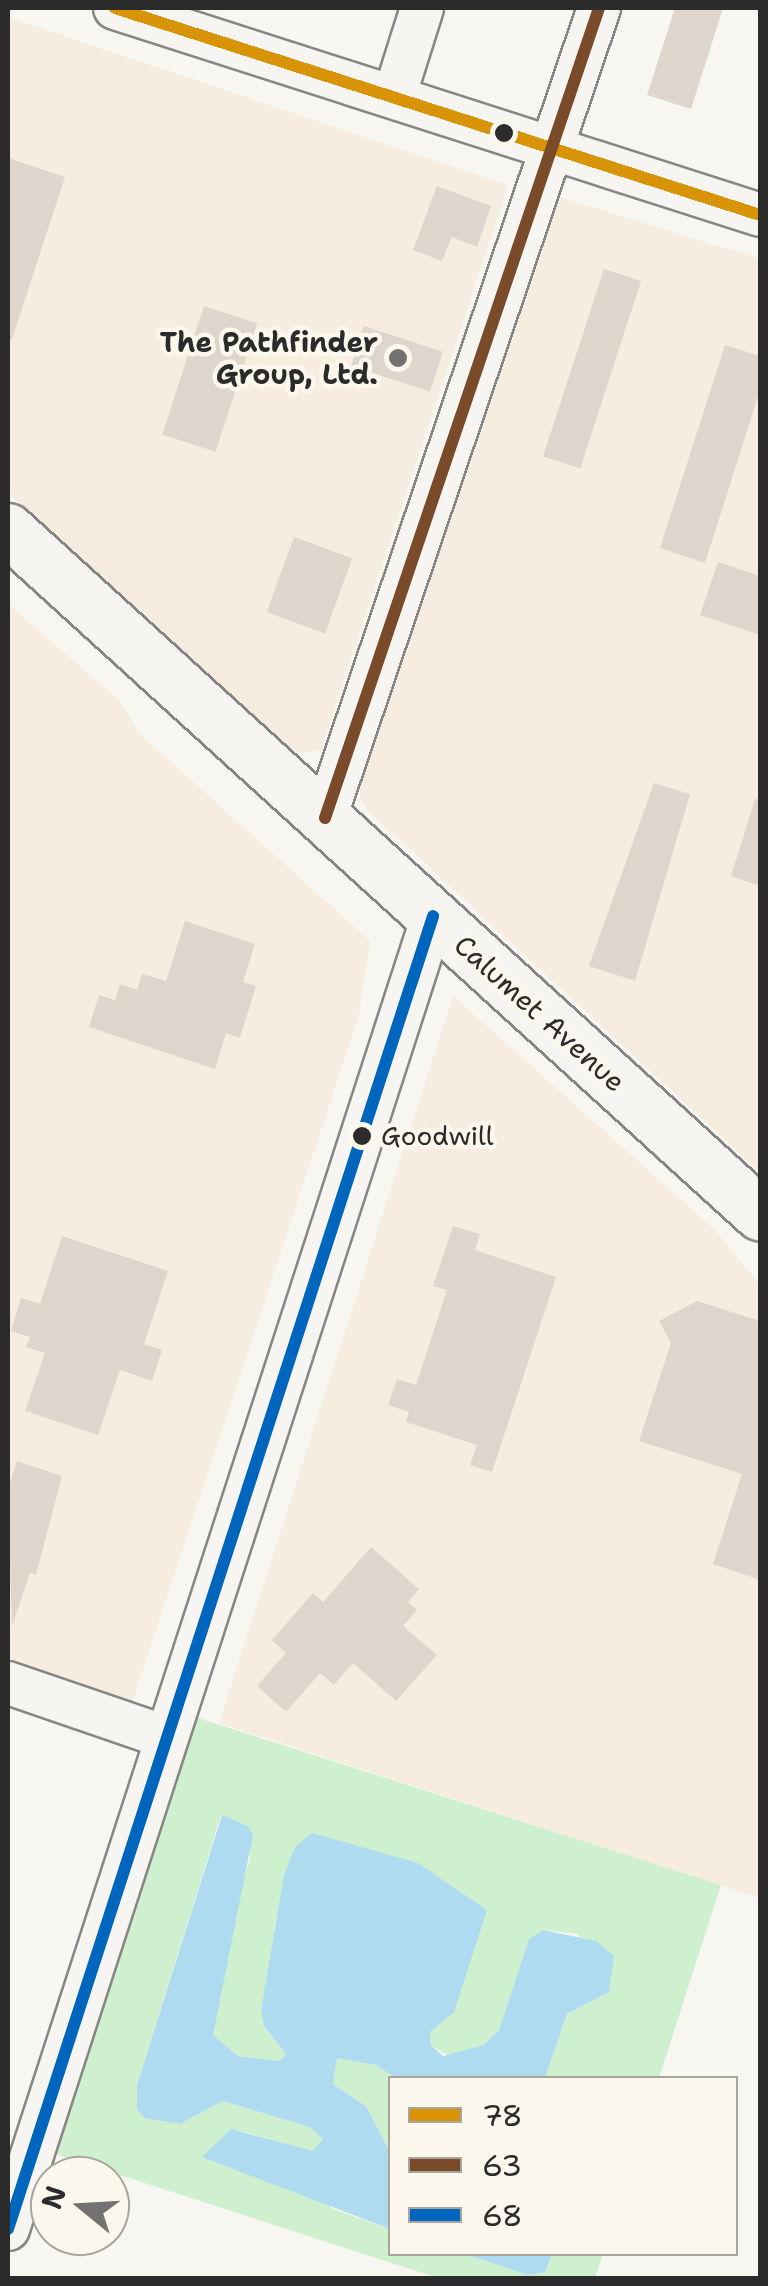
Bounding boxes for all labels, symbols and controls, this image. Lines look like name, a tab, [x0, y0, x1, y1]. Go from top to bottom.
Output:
unlabelled marker	[494, 123, 514, 143]
place label: The Pathfinder Group, Ltd.	[160, 325, 378, 391]
marker: The Pathfinder Group, Ltd.	[387, 347, 409, 369]
street label: Calumet Avenue	[448, 928, 632, 1098]
place label: Goodwill	[381, 1120, 494, 1152]
marker: Goodwill	[352, 1126, 372, 1146]
legend	[388, 2076, 738, 2256]
text: 78	[482, 2095, 523, 2136]
text: 63	[482, 2145, 522, 2186]
north arrow	[30, 2156, 130, 2256]
text: N	[32, 2181, 75, 2214]
text: 68	[482, 2195, 523, 2236]

